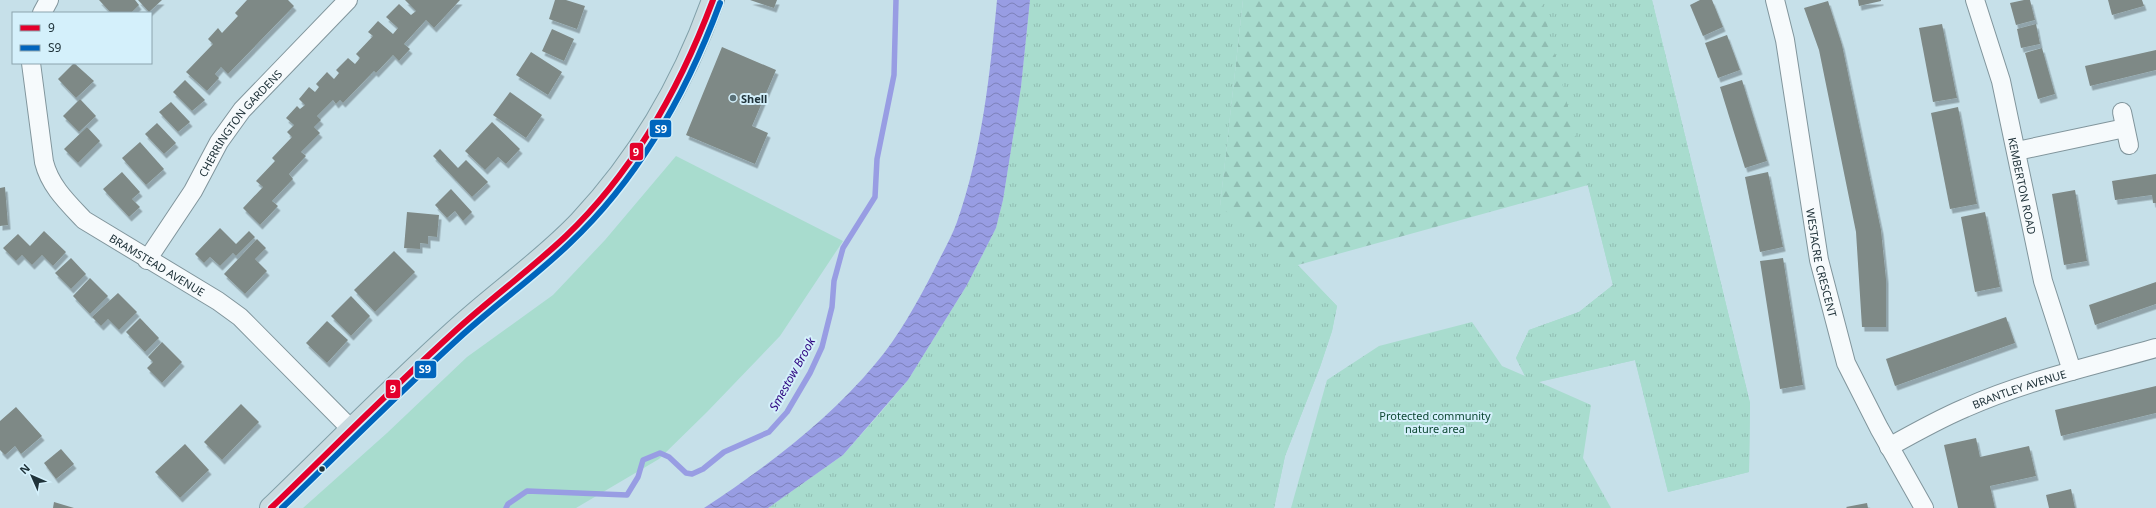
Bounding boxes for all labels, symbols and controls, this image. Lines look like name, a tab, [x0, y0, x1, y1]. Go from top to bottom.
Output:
legend	[12, 12, 152, 64]
text: 9	[48, 19, 55, 36]
text: S9	[48, 39, 62, 56]
street label: CHERRINGTON GARDENS	[195, 66, 285, 179]
place label: Shell	[741, 91, 767, 106]
marker: Shell	[728, 93, 738, 103]
line badge: S9	[649, 119, 672, 138]
text: S9	[655, 121, 667, 136]
street label: KEMBERTON ROAD	[2005, 136, 2040, 236]
line badge: 9	[629, 142, 644, 161]
text: 9	[633, 144, 639, 159]
street label: WESTACRE CRESCENT	[1804, 207, 1841, 319]
street label: BRAMSTEAD AVENUE	[107, 230, 208, 299]
water label: Smestow Brook	[765, 333, 820, 414]
line badge: S9	[414, 360, 437, 379]
text: S9	[419, 361, 431, 376]
street label: BRANTLEY AVENUE	[1970, 365, 2068, 412]
line badge: 9	[385, 379, 401, 399]
text: 9	[390, 381, 396, 396]
park label: Protected community nature area	[1379, 408, 1491, 436]
north arrow	[12, 456, 52, 496]
text: N	[16, 460, 33, 477]
unlabelled marker	[317, 464, 327, 474]

